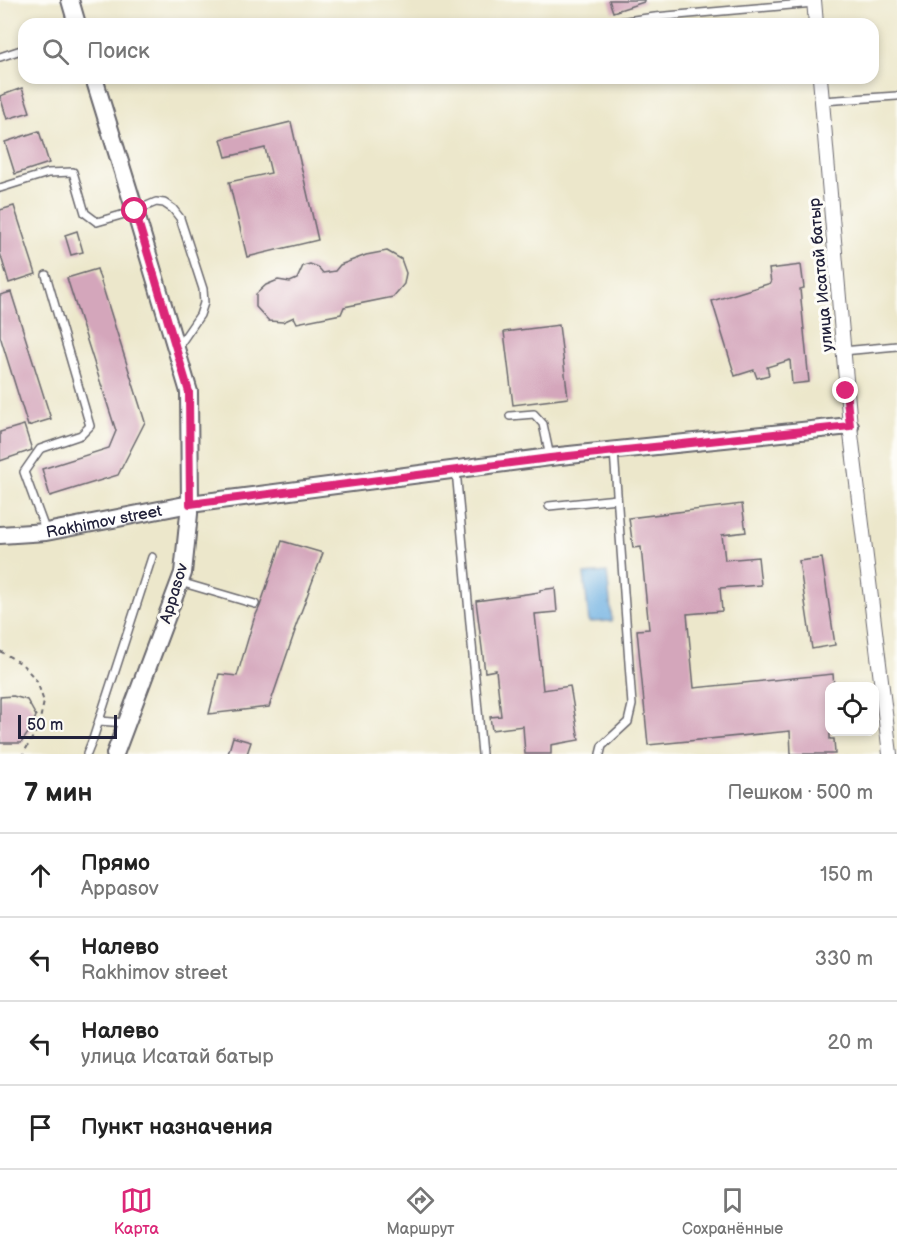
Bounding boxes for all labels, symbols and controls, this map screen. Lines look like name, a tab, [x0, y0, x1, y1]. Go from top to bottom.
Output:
search box	[18, 18, 879, 84]
icon: search	[39, 35, 72, 68]
text: Поиск	[87, 38, 150, 65]
route start	[121, 197, 147, 223]
street label: улица Исатай батыр	[805, 197, 838, 352]
route end	[832, 377, 858, 403]
street label: Rakhimov street	[45, 502, 164, 543]
street label: Appasov	[156, 561, 193, 626]
map controls	[825, 682, 879, 736]
button: locate	[825, 682, 879, 736]
scale bar	[18, 712, 117, 740]
text: 50 m	[27, 716, 63, 735]
text: 7 мин	[24, 778, 92, 809]
text: Пешком · 500 m	[728, 781, 873, 805]
text: Прямо	[81, 850, 150, 877]
icon: ahead	[24, 859, 57, 892]
text: 150 m	[820, 863, 873, 887]
text: Appasov	[81, 877, 158, 901]
text: Налево	[81, 934, 159, 961]
icon: left	[24, 943, 57, 976]
text: 330 m	[815, 947, 873, 971]
text: Rakhimov street	[81, 961, 228, 985]
text: Налево	[81, 1018, 159, 1045]
icon: left	[24, 1027, 57, 1060]
text: 20 m	[828, 1031, 873, 1055]
text: улица Исатай батыр	[81, 1045, 273, 1069]
icon: arrive	[24, 1111, 57, 1144]
text: Пункт назначения	[81, 1114, 273, 1141]
tab: Карта	[114, 1184, 159, 1239]
tab: Маршрут	[386, 1184, 455, 1239]
tab: Сохранённые	[682, 1184, 783, 1239]

